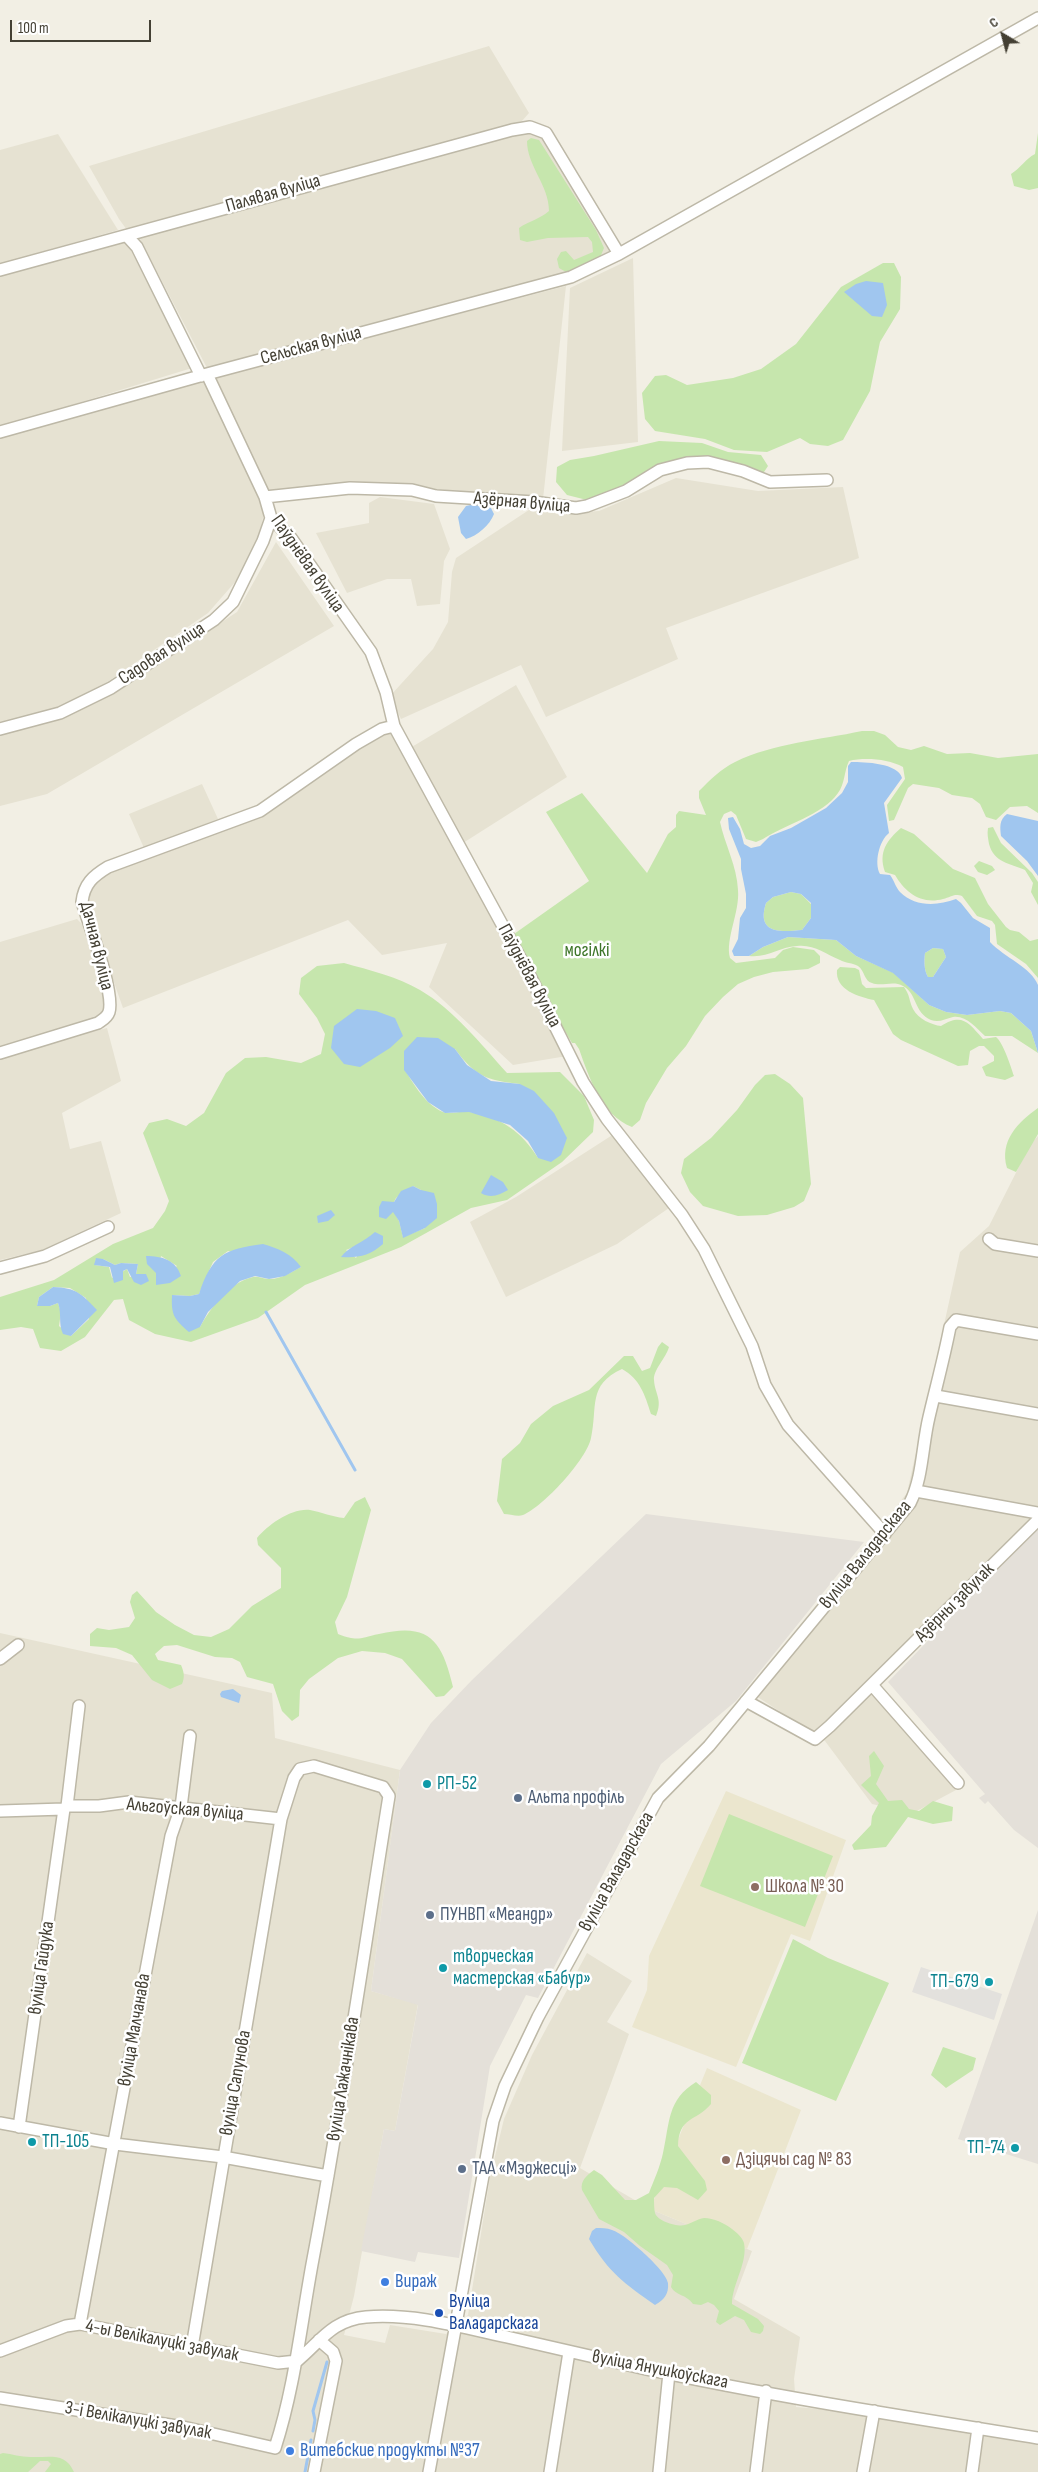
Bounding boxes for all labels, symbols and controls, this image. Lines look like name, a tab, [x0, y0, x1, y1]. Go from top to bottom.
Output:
scale bar	[12, 10, 154, 42]
north arrow	[978, 10, 1028, 60]
text: С	[986, 14, 1002, 32]
text: 100 m	[18, 19, 49, 38]
street label: Палявая вуліца	[223, 170, 323, 218]
street label: Сельская вуліца	[258, 322, 364, 370]
street label: Азёрная вуліца	[473, 487, 571, 519]
street label: Паўднёвая вуліца	[265, 511, 349, 617]
street label: Садовая вуліца	[115, 618, 209, 690]
street label: Дачная вуліца	[74, 899, 118, 993]
street label: Паўднёвая вуліца	[492, 920, 566, 1032]
park label: могілкі	[564, 940, 610, 962]
street label: вуліца Валадарскага	[815, 1496, 917, 1614]
street label: Азёрны завулак	[911, 1559, 999, 1647]
place label: РП-52	[437, 1773, 477, 1795]
marker: РП-52	[421, 1778, 433, 1790]
place label: Альта профіль	[528, 1787, 625, 1809]
marker: Альта профіль	[512, 1792, 524, 1804]
street label: Альгоўская вуліца	[126, 1794, 244, 1826]
street label: вуліца Валадарскага	[575, 1808, 659, 1936]
place label: Школа № 30	[765, 1876, 844, 1898]
marker: Школа № 30	[749, 1881, 761, 1893]
place label: ПУНВП «Меандр»	[440, 1904, 553, 1926]
marker: ПУНВП «Меандр»	[424, 1909, 436, 1921]
street label: вуліца Гайдука	[24, 1920, 60, 2016]
place label: творческая мастерская «Бабур»	[453, 1946, 591, 1990]
marker: творческая мастерская «Бабур»	[437, 1962, 449, 1974]
place label: ТП-679	[930, 1971, 979, 1993]
street label: вуліца Малчанава	[114, 1972, 156, 2088]
marker: ТП-679	[983, 1976, 995, 1988]
street label: вуліца Лажачнікава	[323, 2015, 365, 2143]
street label: вуліца Сапунова	[216, 2029, 256, 2137]
place label: ТП-105	[42, 2131, 89, 2153]
marker: ТП-105	[26, 2136, 38, 2148]
place label: ТП-74	[967, 2137, 1005, 2159]
marker: ТП-74	[1009, 2142, 1021, 2154]
place label: Дзіцячы сад № 83	[736, 2149, 852, 2171]
marker: Дзіцячы сад № 83	[720, 2154, 732, 2166]
place label: ТАА «Мэджесці»	[472, 2158, 577, 2180]
marker: ТАА «Мэджесці»	[456, 2163, 468, 2175]
place label: Вираж	[395, 2271, 437, 2293]
marker: Вираж	[379, 2276, 391, 2288]
place label: Вуліца Валадарскага	[449, 2291, 538, 2335]
marker: Вуліца Валадарскага	[433, 2307, 445, 2319]
street label: 4-ы Велікалуцкі завулак	[83, 2315, 241, 2367]
street label: вуліца Янушкоўскага	[590, 2346, 730, 2394]
street label: 3-і Велікалуцкі завулак	[63, 2397, 213, 2445]
place label: Витебские продукты №37	[300, 2440, 480, 2462]
marker: Витебские продукты №37	[284, 2445, 296, 2457]

